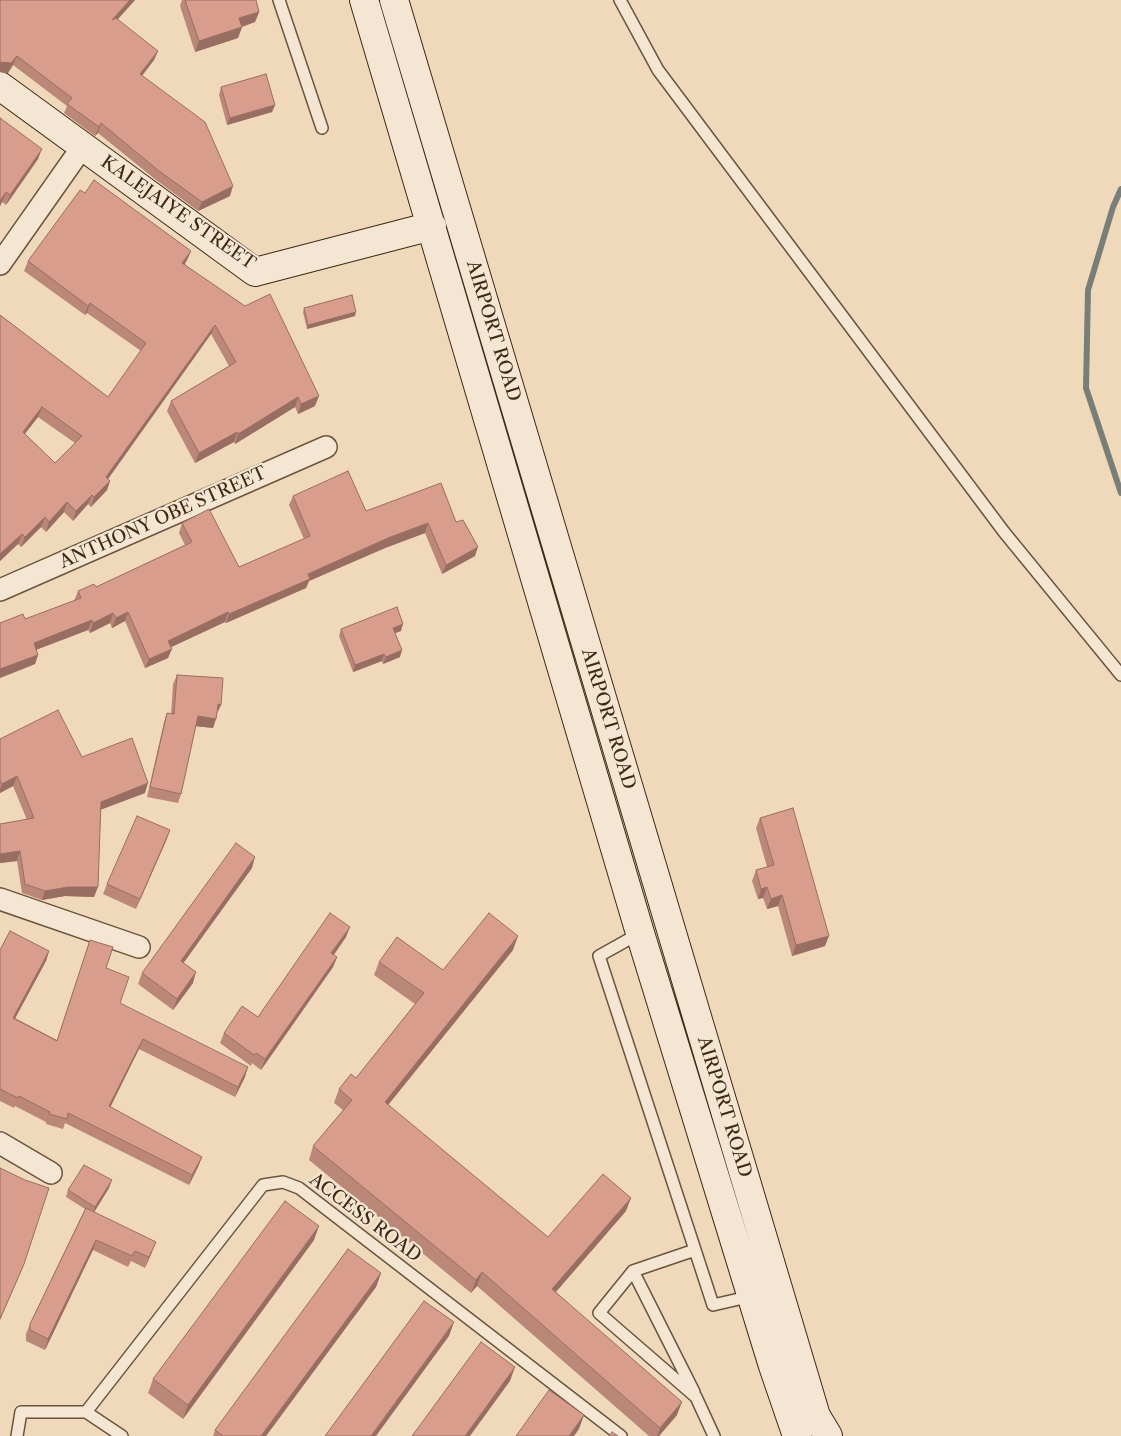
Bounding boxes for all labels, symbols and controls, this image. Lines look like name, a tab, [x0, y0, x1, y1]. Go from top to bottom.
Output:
street label: KALEJAIYE STREET	[97, 151, 259, 275]
street label: AIRPORT ROAD	[461, 258, 525, 404]
street label: ANTHONY OBE STREET	[56, 463, 270, 573]
street label: AIRPORT ROAD	[576, 646, 640, 792]
street label: AIRPORT ROAD	[692, 1034, 756, 1180]
street label: ACCESS ROAD	[305, 1169, 425, 1267]

